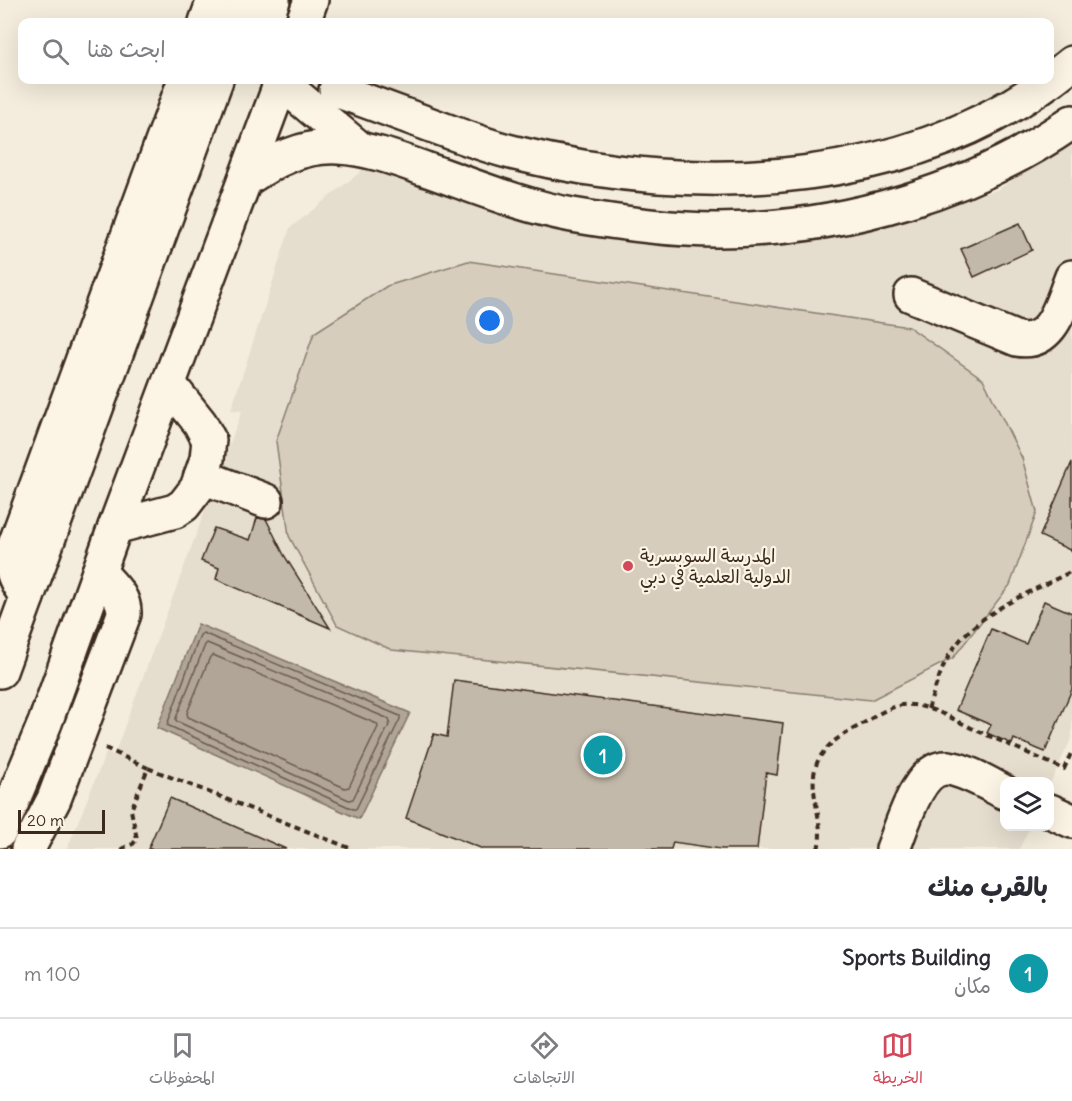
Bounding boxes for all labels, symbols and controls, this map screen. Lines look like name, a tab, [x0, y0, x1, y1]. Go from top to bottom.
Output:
search box	[18, 18, 1054, 84]
icon: search	[39, 35, 72, 68]
text: ابحث هنا	[87, 35, 166, 63]
your location	[475, 306, 504, 335]
place label: المدرسة السويسرية الدولية العلمية في دبي	[640, 544, 791, 593]
marker: المدرسة السويسرية الدولية العلمية في دبي	[621, 559, 635, 573]
pin: 1	[584, 732, 622, 777]
map controls	[1000, 777, 1054, 831]
button: layers	[1000, 777, 1054, 831]
scale bar	[18, 807, 105, 834]
text: 20 m	[27, 810, 64, 830]
text: بالقرب منك	[928, 870, 1048, 903]
text: Sports Building	[842, 943, 991, 971]
text: 100 m	[24, 961, 81, 986]
text: 1	[1025, 961, 1032, 986]
text: مكان	[954, 973, 991, 998]
tab: المحفوظات	[149, 1029, 215, 1092]
tab: الاتجاهات	[513, 1029, 575, 1092]
tab: الخريطة	[873, 1029, 923, 1092]

